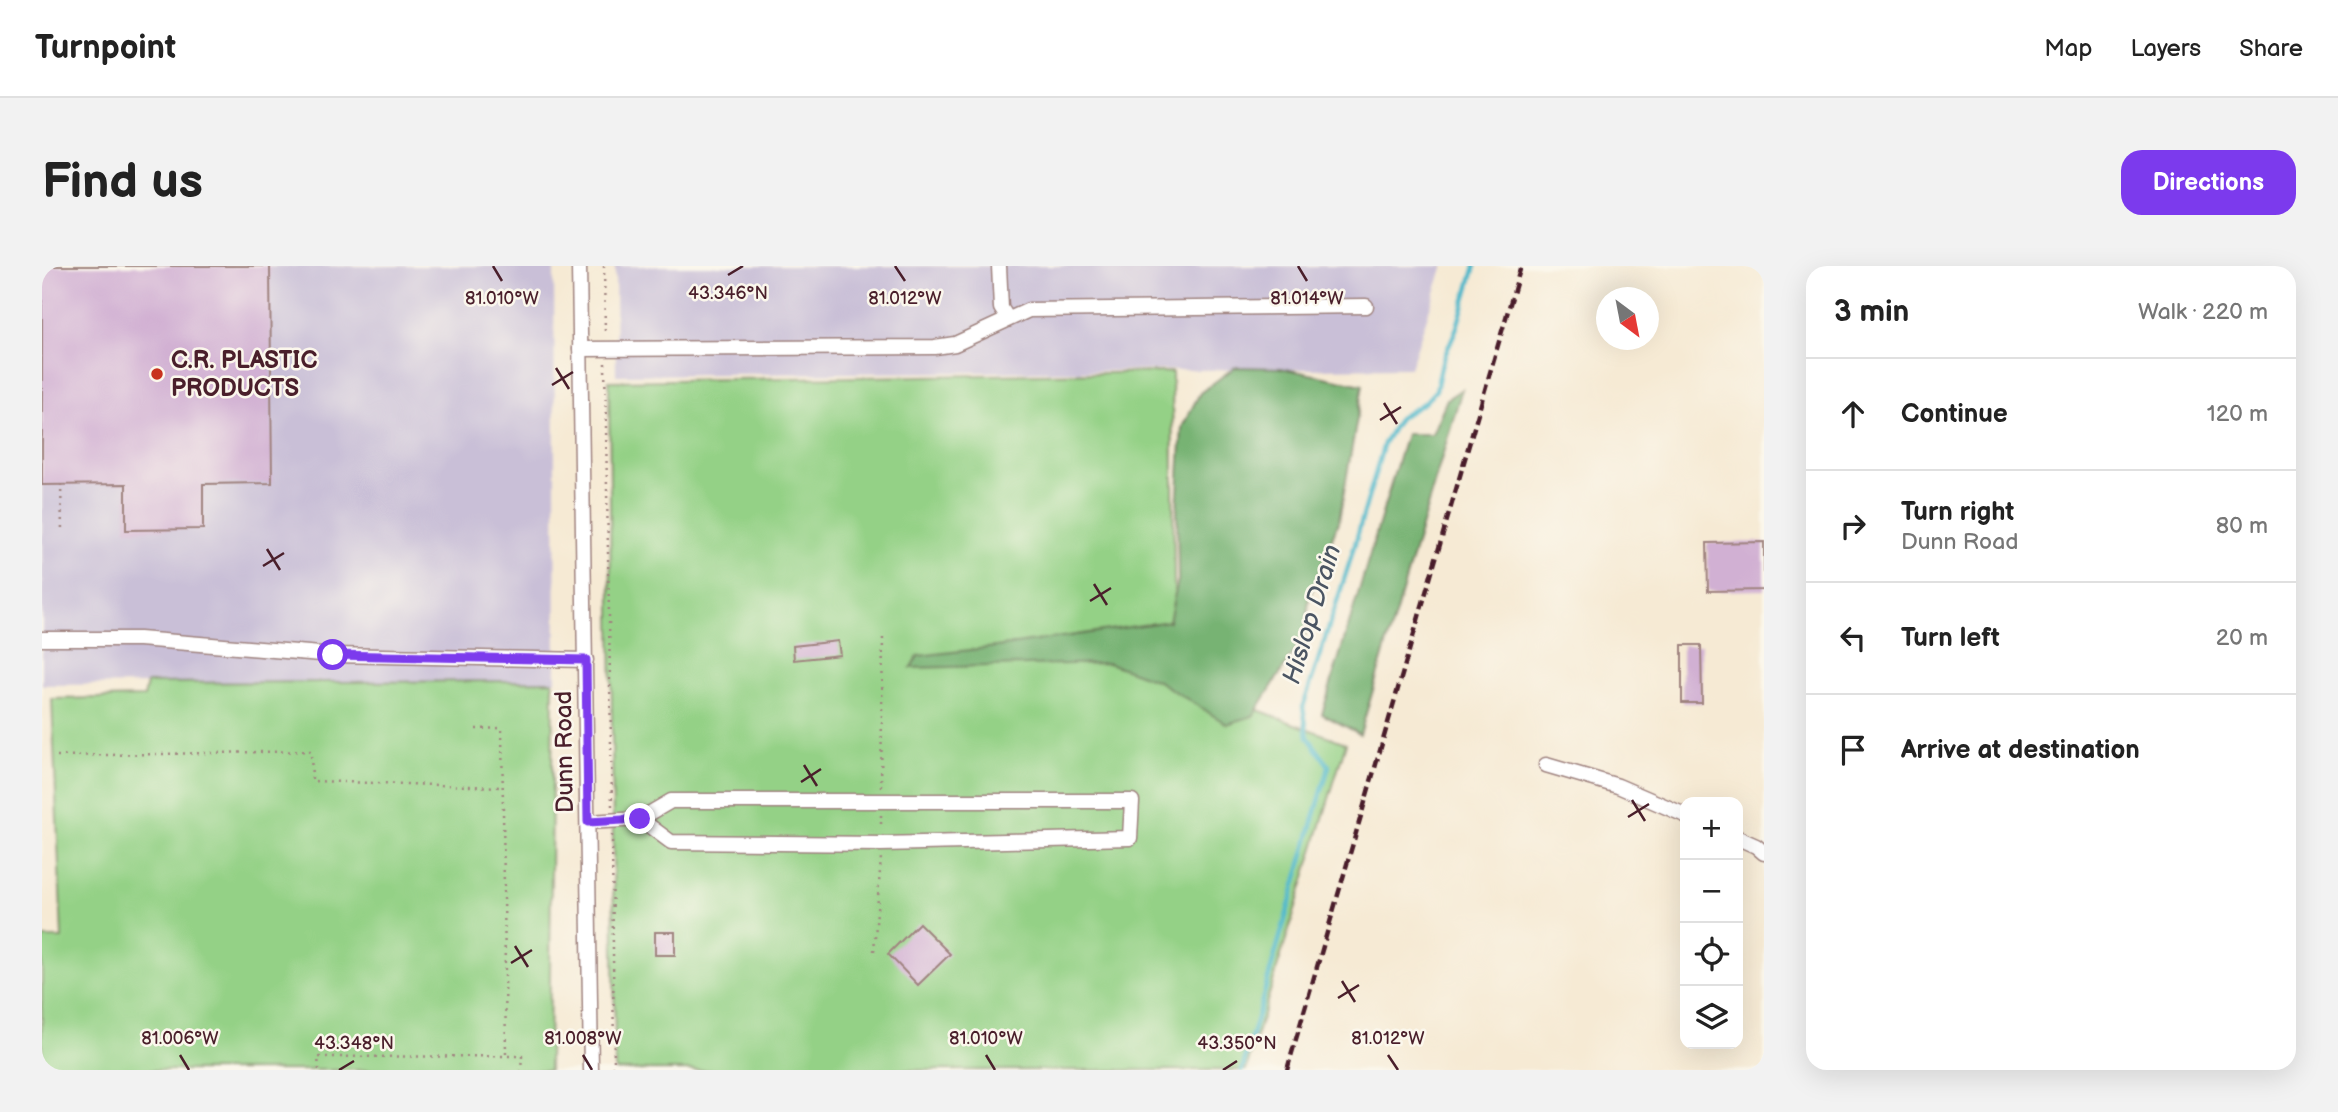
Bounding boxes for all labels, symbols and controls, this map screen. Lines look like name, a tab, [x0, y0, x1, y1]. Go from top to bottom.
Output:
text: Turnpoint	[35, 28, 176, 68]
text: Map	[2044, 34, 2092, 63]
text: Layers	[2130, 34, 2201, 63]
text: Share	[2239, 34, 2303, 63]
button: Directions	[2121, 150, 2296, 215]
text: Find us	[42, 153, 203, 212]
text: 43.346°N	[688, 283, 768, 304]
north arrow	[1596, 287, 1659, 350]
text: 81.010°W	[465, 288, 539, 309]
text: 81.012°W	[868, 288, 942, 309]
text: 81.014°W	[1270, 288, 1344, 309]
text: 3 min	[1834, 294, 1909, 330]
text: Walk · 220 m	[2138, 298, 2268, 326]
place label: C.R. PLASTIC PRODUCTS	[171, 346, 318, 403]
marker: C.R. PLASTIC PRODUCTS	[149, 366, 165, 382]
icon: ahead	[1834, 395, 1872, 433]
text: Continue	[1901, 399, 2008, 430]
text: 120 m	[2207, 400, 2268, 428]
text: Turn right	[1901, 497, 2014, 528]
icon: right	[1834, 507, 1872, 545]
text: 80 m	[2216, 512, 2268, 540]
text: Dunn Road	[1901, 528, 2018, 556]
water label: Hislop Drain	[1277, 541, 1348, 688]
icon: left	[1834, 619, 1872, 657]
text: Turn left	[1901, 623, 2000, 654]
text: 20 m	[2216, 624, 2268, 652]
route start	[317, 639, 348, 670]
street label: Dunn Road	[549, 691, 580, 813]
icon: arrive	[1834, 731, 1872, 769]
text: Arrive at destination	[1901, 735, 2140, 766]
map controls	[1680, 797, 1743, 1049]
button: +	[1680, 797, 1743, 860]
route end	[624, 803, 655, 834]
button: −	[1680, 860, 1743, 923]
button: locate	[1680, 923, 1743, 986]
button: layers	[1680, 986, 1743, 1049]
text: 81.006°W	[141, 1028, 219, 1049]
text: 81.008°W	[544, 1028, 622, 1049]
text: 81.010°W	[949, 1028, 1023, 1049]
text: 81.012°W	[1351, 1028, 1425, 1049]
text: 43.348°N	[314, 1033, 394, 1054]
text: 43.350°N	[1197, 1033, 1277, 1054]

